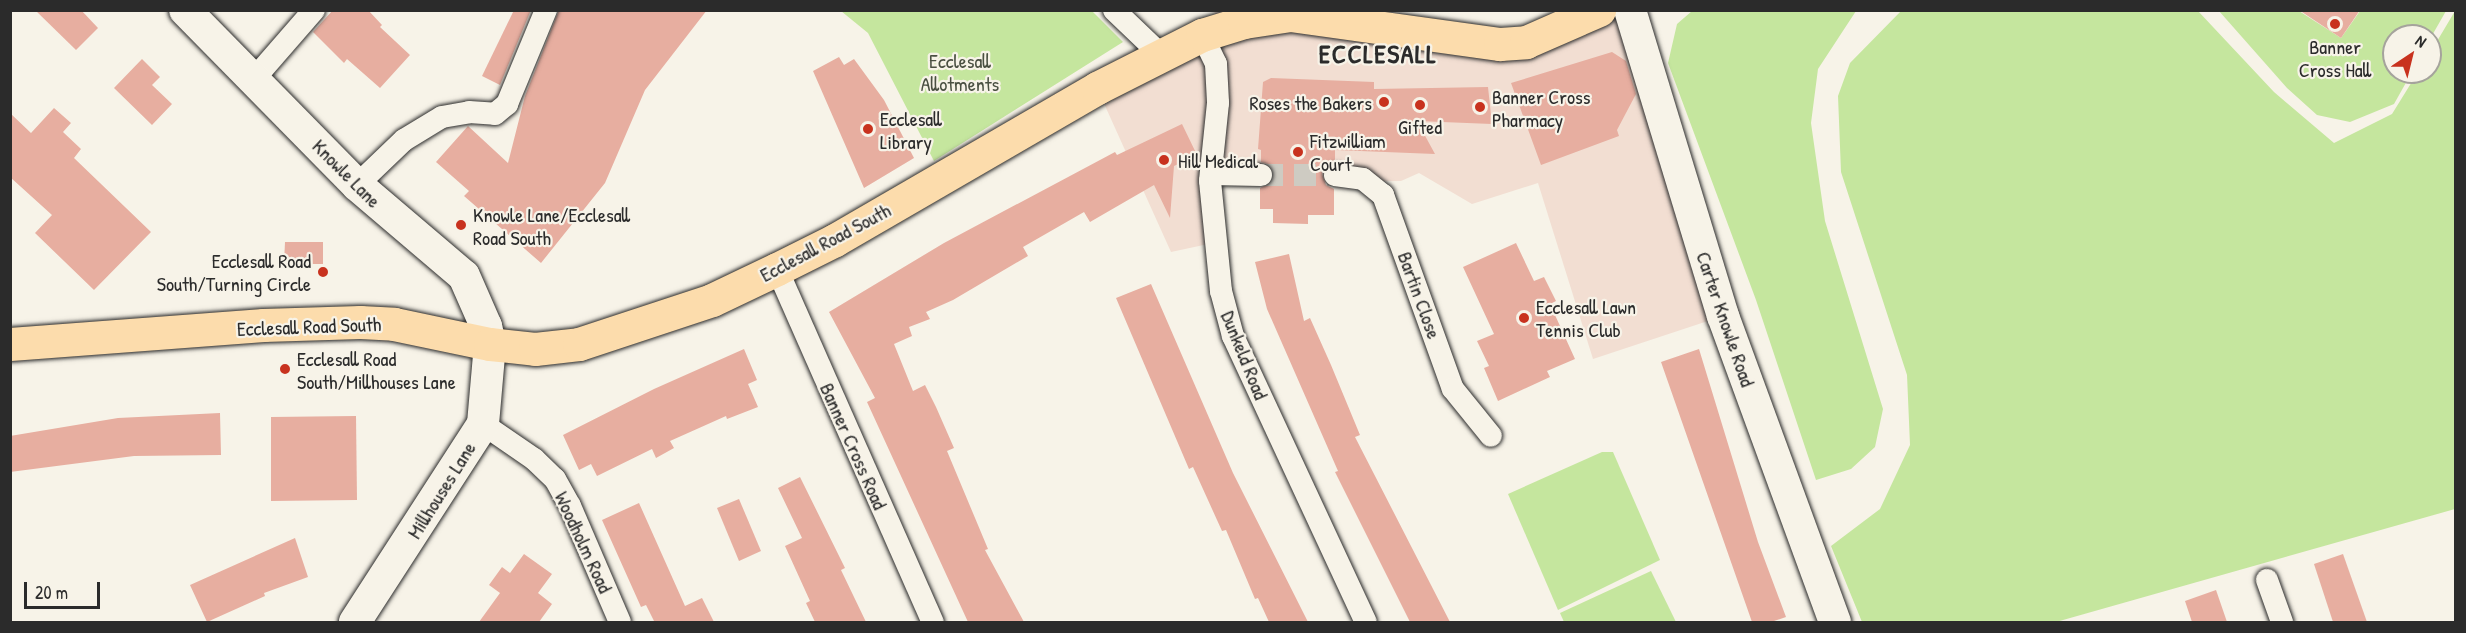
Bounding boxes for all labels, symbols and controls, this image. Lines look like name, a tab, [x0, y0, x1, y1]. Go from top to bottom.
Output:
marker: Banner Cross Hall	[2328, 17, 2342, 31]
north arrow	[2382, 24, 2442, 84]
text: N	[2411, 29, 2431, 52]
place label: Banner Cross Hall	[2299, 34, 2371, 81]
district label: ECCLESALL	[1319, 38, 1437, 70]
park label: Ecclesall Allotments	[921, 49, 999, 96]
place label: Banner Cross Pharmacy	[1492, 84, 1590, 131]
place label: Roses the Bakers	[1249, 90, 1372, 114]
marker: Roses the Bakers	[1377, 95, 1391, 109]
marker: Gifted	[1413, 98, 1427, 112]
marker: Banner Cross Pharmacy	[1473, 100, 1487, 114]
place label: Ecclesall Library	[880, 106, 942, 153]
place label: Gifted	[1398, 114, 1442, 138]
marker: Ecclesall Library	[861, 122, 875, 136]
place label: Fitzwilliam Court	[1310, 128, 1386, 175]
street label: Knowle Lane	[308, 134, 386, 212]
marker: Fitzwilliam Court	[1291, 145, 1305, 159]
place label: Hill Medical	[1178, 148, 1258, 172]
marker: Hill Medical	[1155, 151, 1173, 169]
street label: Ecclesall Road South	[756, 198, 894, 286]
place label: Knowle Lane/Ecclesall Road South	[473, 202, 630, 249]
marker: Knowle Lane/Ecclesall Road South	[454, 218, 468, 232]
place label: Ecclesall Road South/Turning Circle	[157, 248, 311, 295]
street label: Bartin Close	[1393, 248, 1447, 342]
street label: Carter Knowle Road	[1692, 248, 1760, 390]
marker: Ecclesall Road South/Turning Circle	[316, 265, 330, 279]
place label: Ecclesall Lawn Tennis Club	[1536, 294, 1636, 341]
street label: Dunkeld Road	[1216, 307, 1274, 403]
street label: Ecclesall Road South	[236, 311, 382, 341]
marker: Ecclesall Lawn Tennis Club	[1517, 311, 1531, 325]
place label: Ecclesall Road South/Millhouses Lane	[297, 346, 456, 393]
marker: Ecclesall Road South/Millhouses Lane	[278, 362, 292, 376]
street label: Banner Cross Road	[815, 379, 893, 513]
street label: Millhouses Lane	[402, 437, 480, 543]
street label: Woodholm Road	[550, 488, 618, 596]
scale bar	[27, 570, 104, 608]
text: 20 m	[35, 580, 68, 605]

